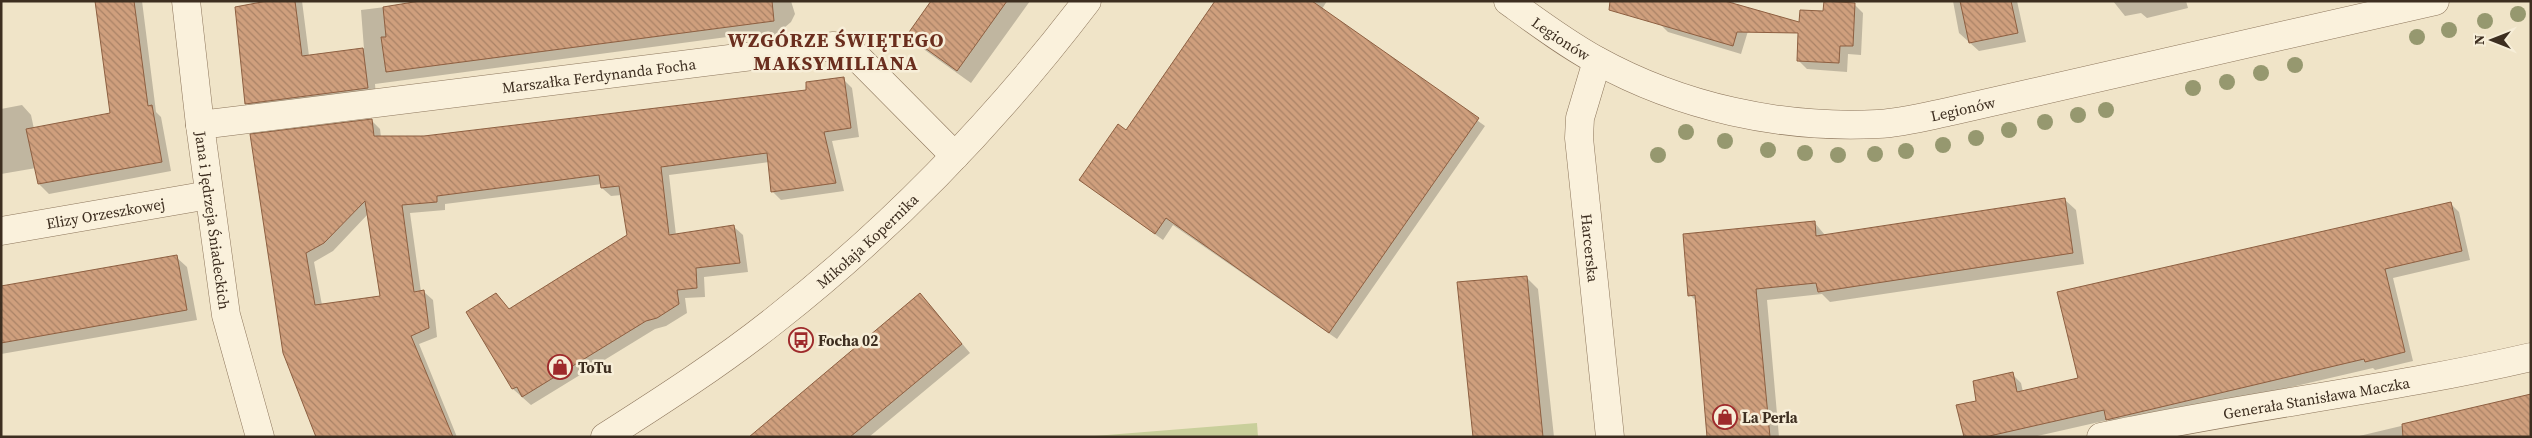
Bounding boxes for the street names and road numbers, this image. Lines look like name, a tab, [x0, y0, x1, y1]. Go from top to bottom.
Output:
street label: Legionów	[1528, 11, 1595, 65]
street label: Marszałka Ferdynanda Focha	[501, 53, 697, 98]
street label: Legionów	[1928, 91, 1998, 126]
street label: Jana i Jędrzeja Śniadeckich	[190, 129, 236, 311]
street label: Mikołaja Kopernika	[811, 188, 923, 293]
street label: Elizy Orzeszkowej	[45, 192, 166, 234]
street label: Harcerska	[1576, 213, 1604, 284]
street label: Generała Stanisława Maczka	[2222, 371, 2412, 424]

